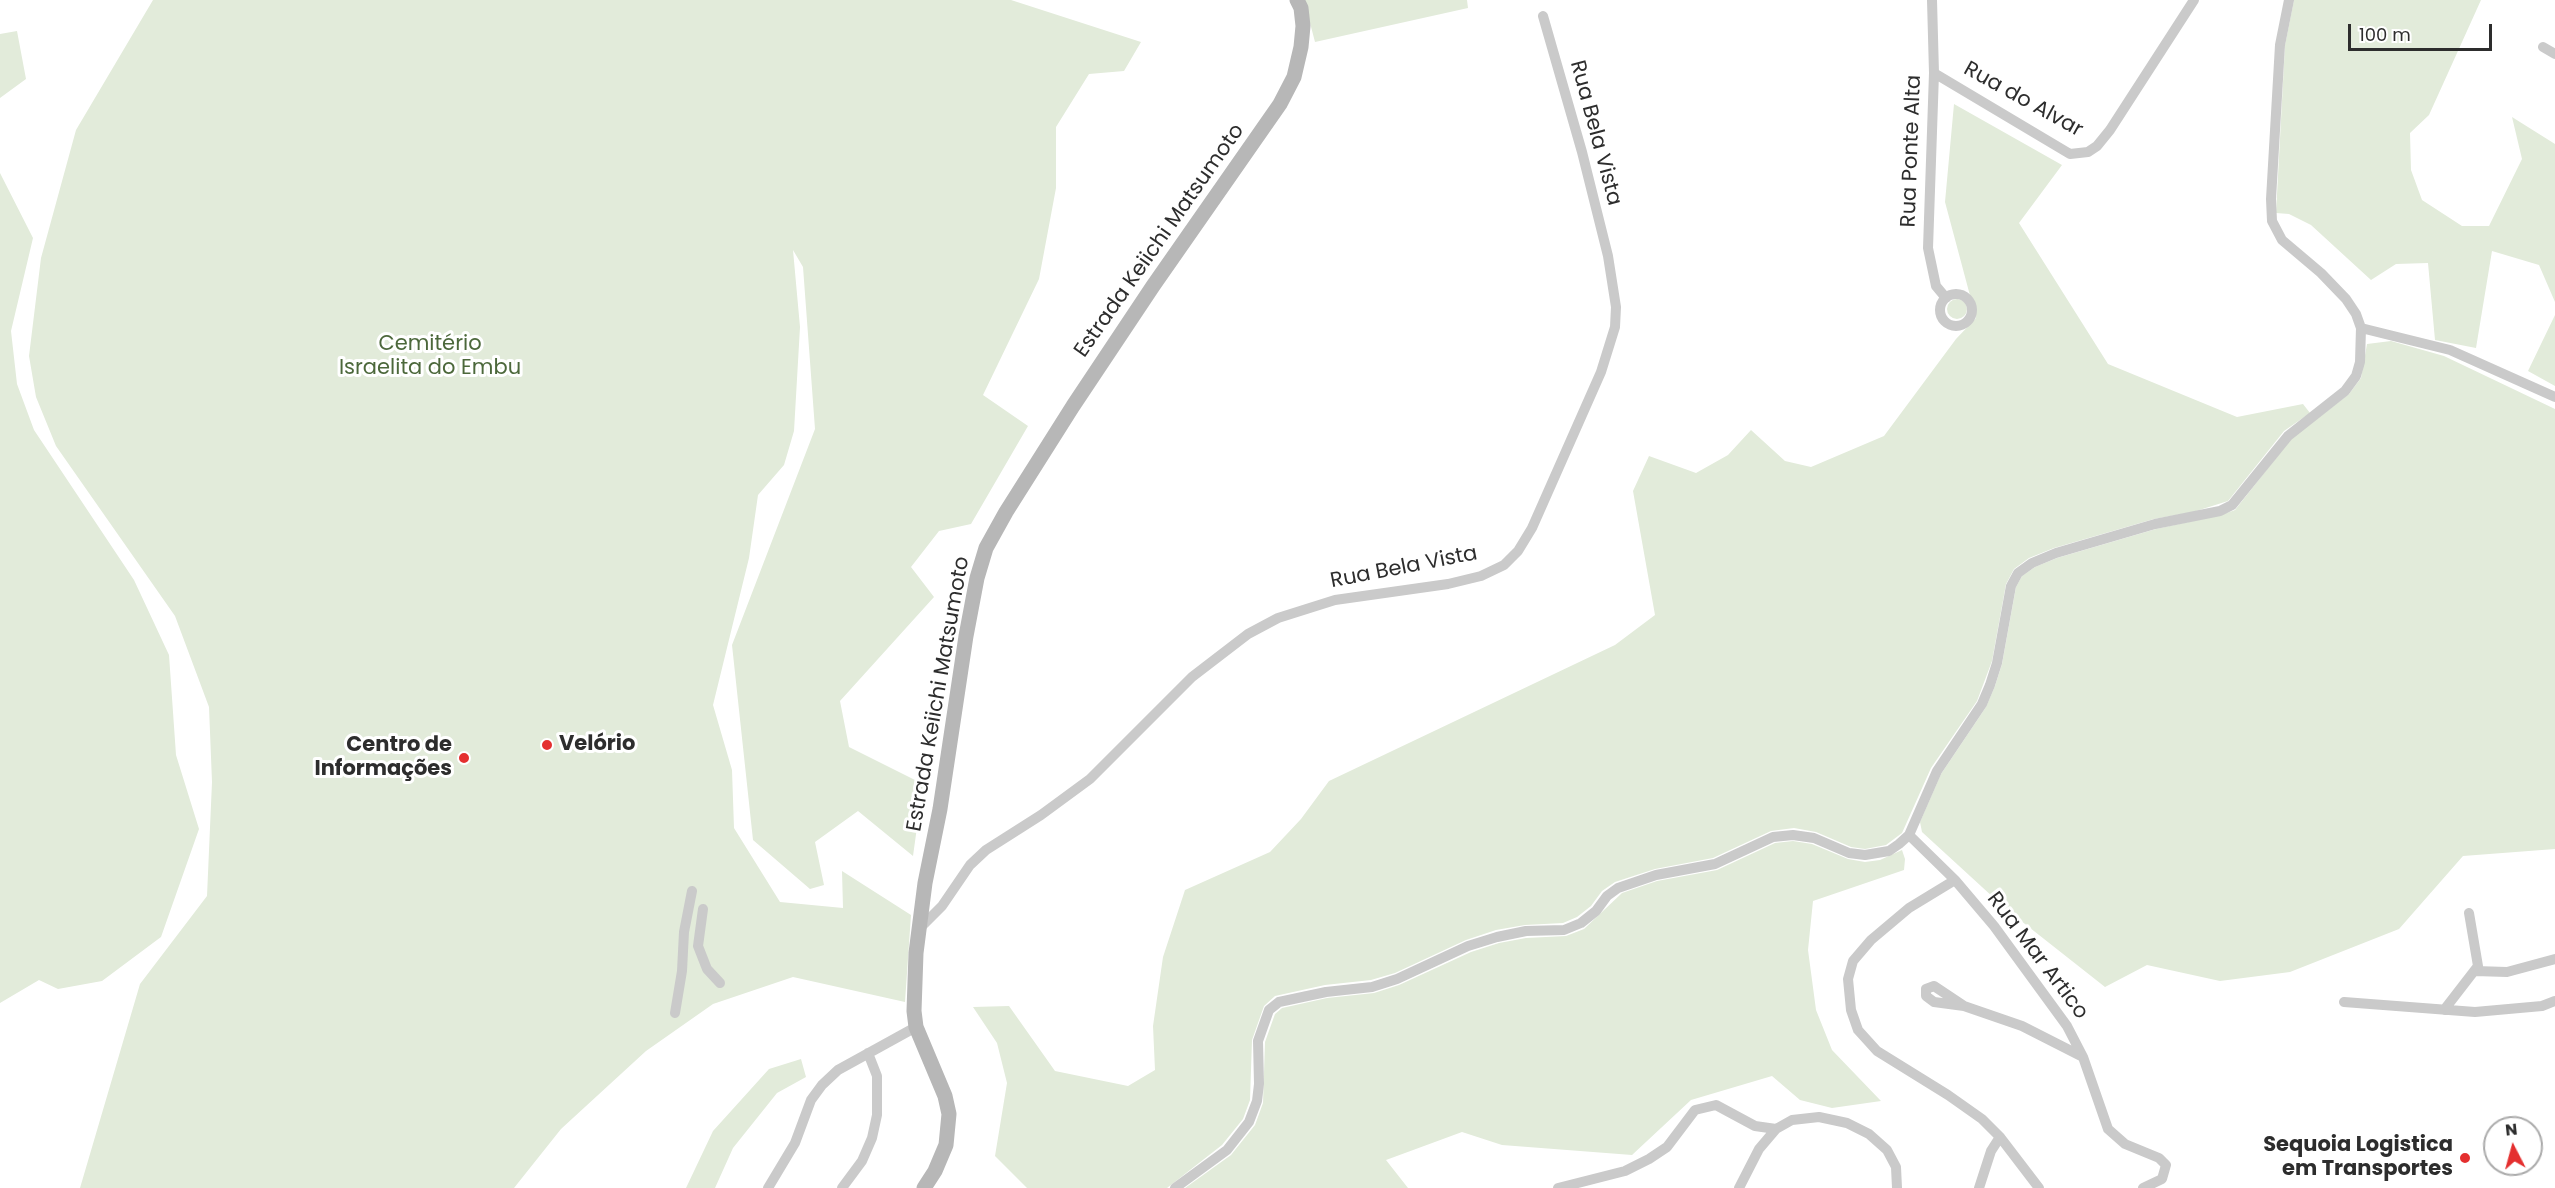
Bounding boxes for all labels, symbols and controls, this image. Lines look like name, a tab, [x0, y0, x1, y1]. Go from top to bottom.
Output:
scale bar	[2351, 12, 2495, 50]
text: 100 m	[2359, 22, 2411, 47]
street label: Rua do Alvar	[1959, 57, 2087, 143]
street label: Rua Bela Vista	[1564, 58, 1626, 208]
street label: Rua Ponte Alta	[1897, 74, 1927, 228]
street label: Estrada Keiichi Matsumoto	[1070, 120, 1250, 362]
park label: Cemitério Israelita do Embu	[339, 332, 521, 382]
street label: Rua Bela Vista	[1328, 541, 1480, 595]
street label: Estrada Keiichi Matsumoto	[902, 555, 976, 833]
place label: Velório	[559, 732, 635, 758]
place label: Centro de Informações	[314, 733, 452, 783]
marker: Velório	[540, 738, 554, 752]
marker: Centro de Informações	[457, 751, 471, 765]
street label: Rua Mar Artico	[1981, 887, 2093, 1025]
north arrow	[2483, 1116, 2543, 1176]
text: N	[2504, 1118, 2518, 1142]
place label: Sequoia Logistica em Transportes	[2263, 1133, 2453, 1183]
marker: Sequoia Logistica em Transportes	[2458, 1151, 2472, 1165]

